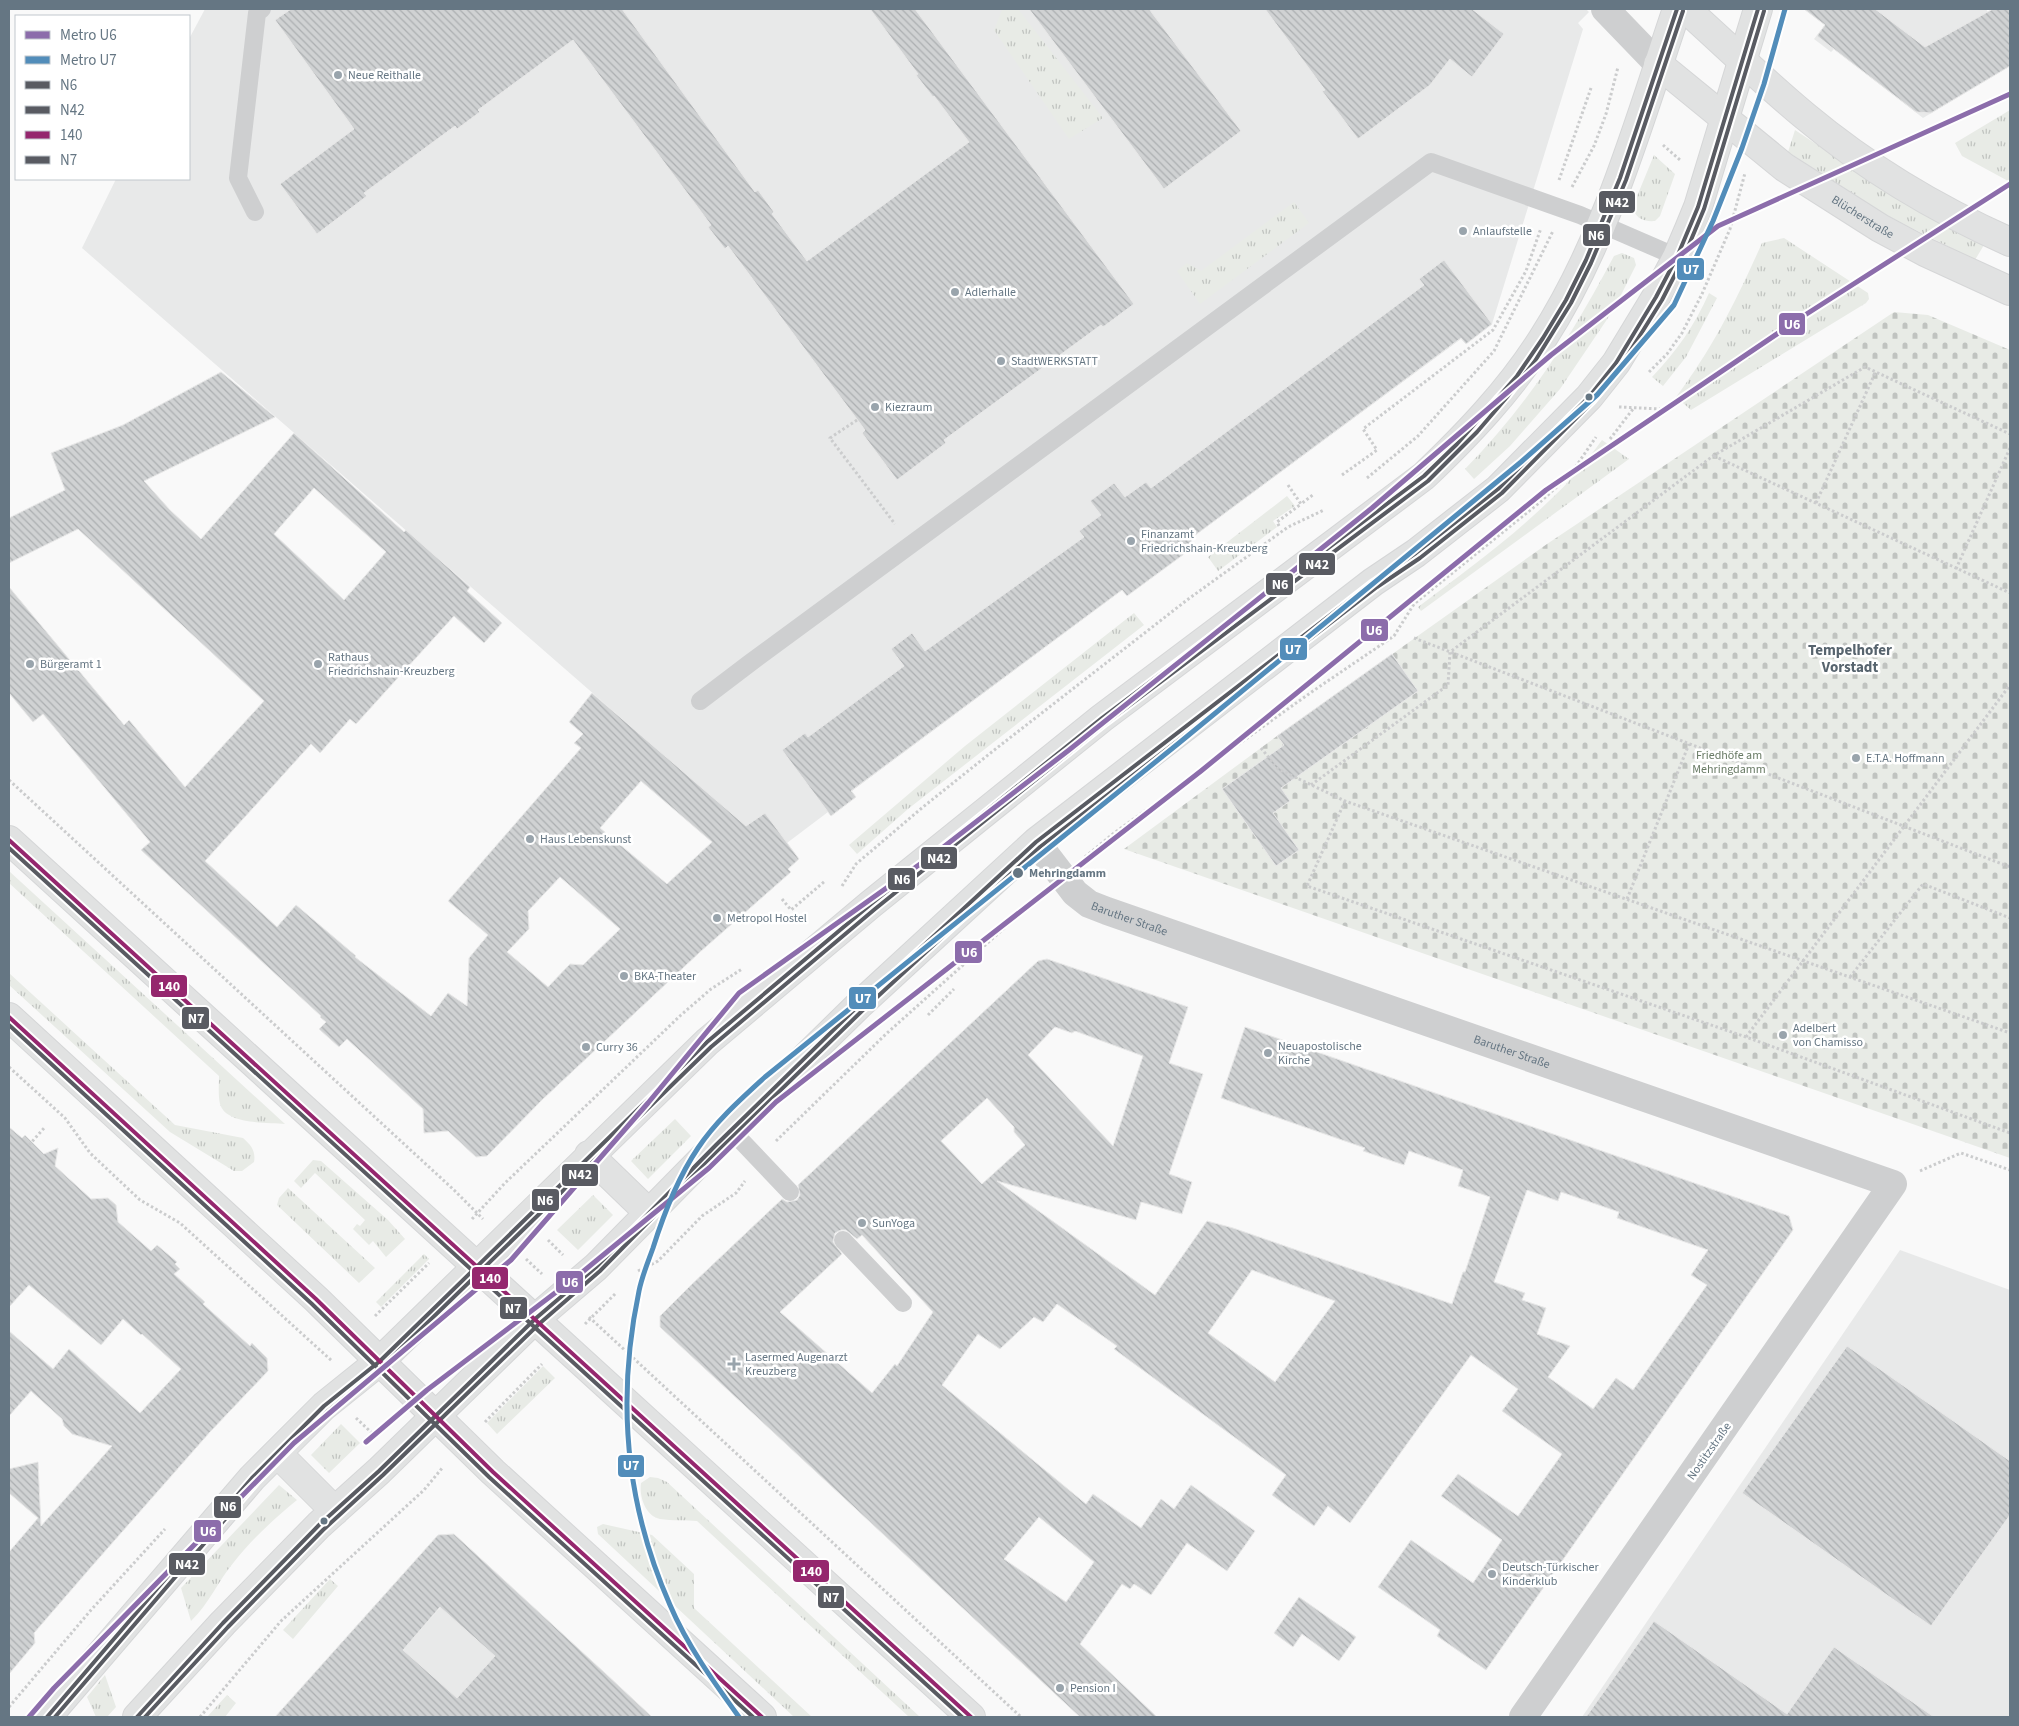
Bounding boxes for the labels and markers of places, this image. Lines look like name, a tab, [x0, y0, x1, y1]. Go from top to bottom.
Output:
place label: Neue Reithalle	[348, 67, 421, 84]
marker: Neue Reithalle	[332, 69, 344, 81]
place label: Anlaufstelle	[1473, 223, 1532, 240]
marker: Anlaufstelle	[1457, 225, 1469, 237]
place label: Adlerhalle	[965, 284, 1016, 301]
marker: Adlerhalle	[949, 286, 961, 298]
place label: StadtWERKSTATT	[1011, 353, 1099, 370]
marker: StadtWERKSTATT	[995, 355, 1007, 367]
unlabelled marker	[1584, 392, 1594, 402]
place label: Kiezraum	[885, 399, 932, 416]
marker: Kiezraum	[869, 401, 881, 413]
place label: Finanzamt Friedrichshain-Kreuzberg	[1141, 526, 1268, 557]
marker: Finanzamt Friedrichshain-Kreuzberg	[1125, 535, 1137, 547]
place label: Rathaus Friedrichshain-Kreuzberg	[328, 649, 455, 680]
place label: Bürgeramt 1	[40, 656, 102, 673]
marker: Bürgeramt 1	[24, 658, 36, 670]
marker: Rathaus Friedrichshain-Kreuzberg	[312, 658, 324, 670]
place label: E.T.A. Hoffmann	[1866, 750, 1945, 767]
marker: E.T.A. Hoffmann	[1850, 752, 1862, 764]
place label: Haus Lebenskunst	[540, 831, 631, 848]
marker: Haus Lebenskunst	[524, 833, 536, 845]
place label: Mehringdamm	[1029, 865, 1106, 882]
marker: Mehringdamm	[1011, 866, 1025, 880]
place label: Metropol Hostel	[727, 910, 807, 927]
marker: Metropol Hostel	[711, 912, 723, 924]
place label: BKA-Theater	[634, 968, 697, 985]
marker: BKA-Theater	[618, 970, 630, 982]
place label: Adelbert von Chamisso	[1793, 1020, 1863, 1051]
marker: Adelbert von Chamisso	[1777, 1029, 1789, 1041]
place label: Neuapostolische Kirche	[1278, 1038, 1362, 1069]
place label: Curry 36	[596, 1039, 638, 1056]
marker: Curry 36	[580, 1041, 592, 1053]
marker: Neuapostolische Kirche	[1262, 1047, 1274, 1059]
place label: SunYoga	[872, 1215, 915, 1232]
marker: SunYoga	[856, 1217, 868, 1229]
place label: Lasermed Augenarzt Kreuzberg	[745, 1349, 848, 1380]
marker: Lasermed Augenarzt Kreuzberg	[727, 1357, 741, 1371]
unlabelled marker	[319, 1516, 329, 1526]
place label: Deutsch-Türkischer Kinderklub	[1502, 1559, 1599, 1590]
marker: Deutsch-Türkischer Kinderklub	[1486, 1568, 1498, 1580]
place label: Pension I	[1070, 1680, 1116, 1697]
marker: Pension I	[1054, 1682, 1066, 1694]

